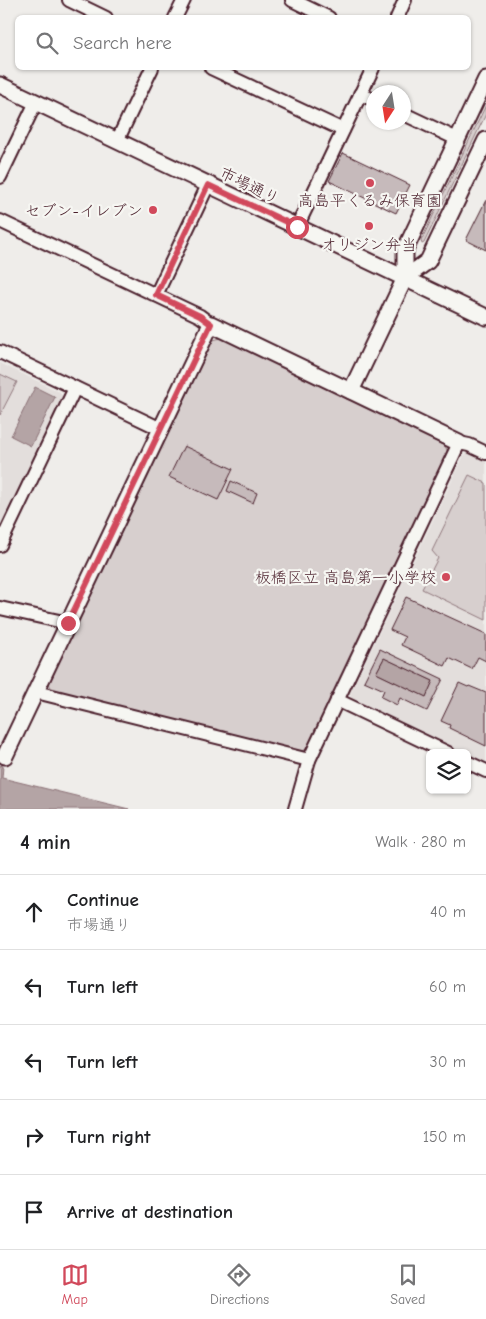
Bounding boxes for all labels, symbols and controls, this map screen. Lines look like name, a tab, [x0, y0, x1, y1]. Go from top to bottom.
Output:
search box	[15, 15, 471, 70]
icon: search	[33, 29, 61, 57]
text: Search here	[73, 32, 172, 54]
north arrow	[366, 85, 411, 130]
street label: 市場通り	[217, 164, 282, 208]
marker: 高島平くるみ保育園	[364, 177, 376, 189]
place label: 高島平くるみ保育園	[298, 192, 442, 210]
place label: セブン-イレブン	[25, 202, 143, 220]
marker: セブン-イレブン	[147, 204, 159, 216]
route start	[286, 216, 309, 239]
marker: オリジン弁当	[363, 220, 375, 232]
place label: オリジン弁当	[321, 236, 417, 254]
place label: 板橋区立 高島第一小学校	[255, 569, 436, 587]
marker: 板橋区立 高島第一小学校	[440, 571, 452, 583]
route end	[57, 612, 80, 635]
map controls	[426, 749, 471, 794]
button: layers	[426, 749, 471, 794]
text: 4 min	[20, 830, 71, 854]
text: Walk · 280 m	[375, 833, 466, 851]
text: Continue	[67, 889, 139, 911]
icon: ahead	[20, 898, 48, 926]
text: 40 m	[430, 903, 466, 921]
text: 市場通り	[67, 916, 131, 934]
icon: left	[20, 973, 48, 1001]
text: Turn left	[67, 976, 138, 998]
text: 60 m	[429, 978, 466, 996]
icon: left	[20, 1048, 48, 1076]
text: Turn left	[67, 1051, 138, 1073]
text: 30 m	[430, 1053, 466, 1071]
icon: right	[20, 1123, 48, 1151]
text: Turn right	[67, 1126, 151, 1148]
text: 150 m	[423, 1128, 466, 1146]
icon: arrive	[20, 1198, 48, 1226]
text: Arrive at destination	[67, 1201, 233, 1223]
tab: Map	[61, 1261, 89, 1308]
tab: Directions	[210, 1261, 269, 1308]
tab: Saved	[390, 1261, 425, 1308]

